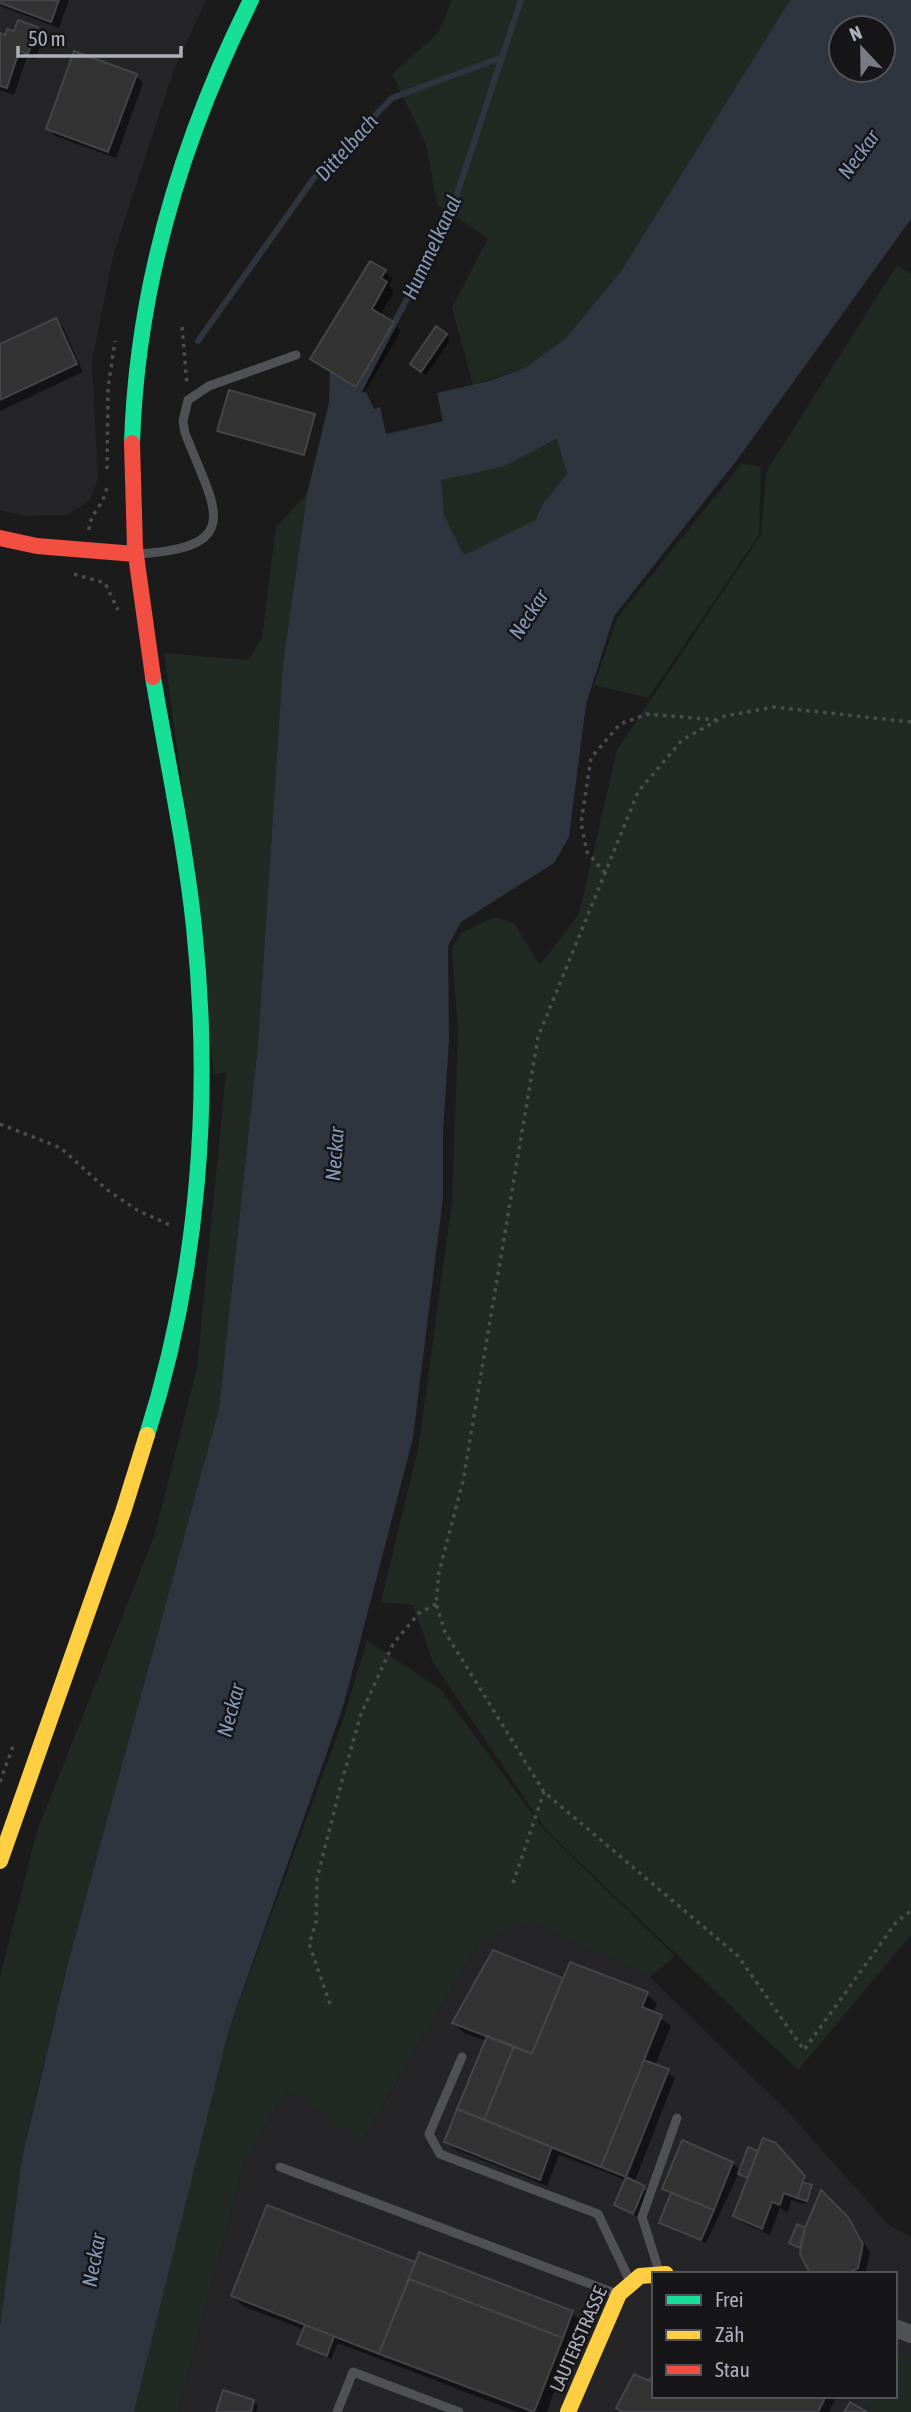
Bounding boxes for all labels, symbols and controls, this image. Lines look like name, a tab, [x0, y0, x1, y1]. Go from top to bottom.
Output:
scale bar	[18, 14, 180, 58]
north arrow	[827, 14, 897, 84]
text: N	[846, 21, 865, 46]
text: 50 m	[28, 26, 66, 50]
water label: Dittelbach	[310, 109, 382, 185]
water label: Neckar	[832, 124, 884, 183]
water label: Hummelkanal	[397, 191, 465, 303]
water label: Neckar	[503, 584, 553, 643]
water label: Neckar	[320, 1125, 348, 1182]
water label: Neckar	[211, 1680, 249, 1739]
water label: Neckar	[76, 2231, 110, 2289]
legend	[652, 2272, 897, 2398]
street label: LAUTERSTRASSE	[545, 2283, 611, 2395]
text: Frei	[715, 2287, 744, 2311]
text: Zäh	[715, 2322, 744, 2346]
text: Stau	[715, 2357, 750, 2381]

